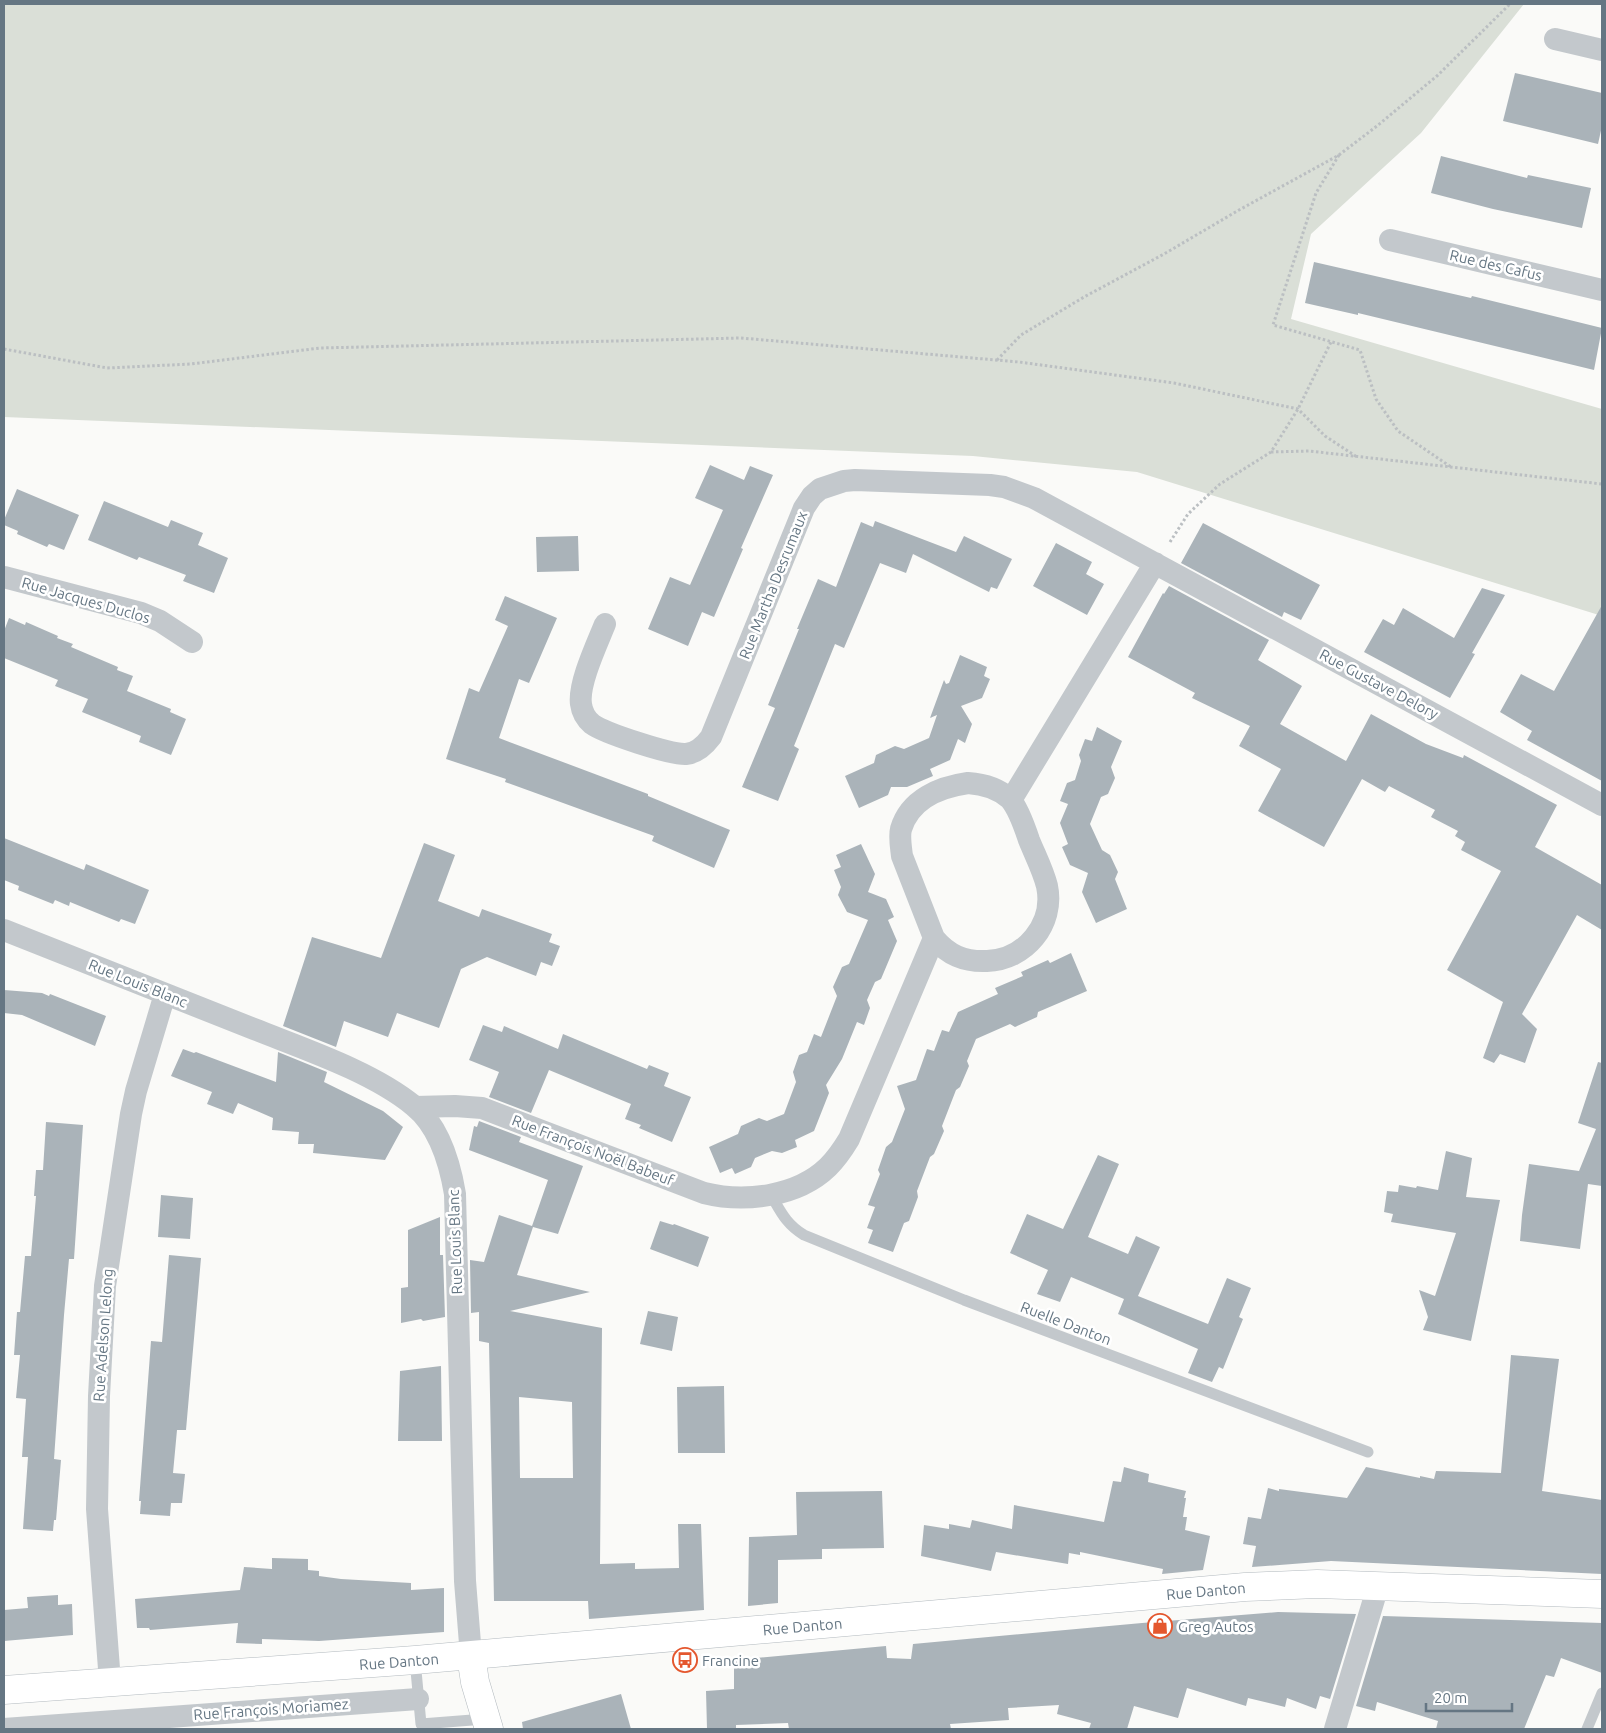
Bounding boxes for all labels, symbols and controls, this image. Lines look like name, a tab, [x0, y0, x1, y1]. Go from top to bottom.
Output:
street label: Rue des Cafus	[1448, 246, 1544, 284]
street label: Rue Martha Desrumaux	[736, 508, 811, 661]
street label: Rue Jacques Duclos	[20, 574, 152, 626]
street label: Rue Gustave Delory	[1317, 646, 1441, 722]
street label: Rue Louis Blanc	[86, 955, 190, 1011]
street label: Rue François Noël Babeuf	[510, 1111, 677, 1189]
street label: Rue Louis Blanc	[445, 1189, 465, 1295]
street label: Rue Adelson Lelong	[90, 1268, 116, 1402]
street label: Ruelle Danton	[1018, 1298, 1114, 1348]
street label: Rue Danton	[1165, 1578, 1246, 1602]
shop icon: Greg Autos	[1147, 1613, 1173, 1639]
street label: Rue Danton	[762, 1614, 843, 1638]
place label: Greg Autos	[1178, 1618, 1253, 1635]
bus stop icon: Francine	[672, 1647, 698, 1673]
street label: Rue Danton	[359, 1649, 439, 1673]
place label: Francine	[702, 1652, 759, 1669]
scale bar	[1426, 1680, 1512, 1712]
text: 20 m	[1434, 1689, 1467, 1706]
street label: Rue François Moriamez	[193, 1695, 349, 1723]

